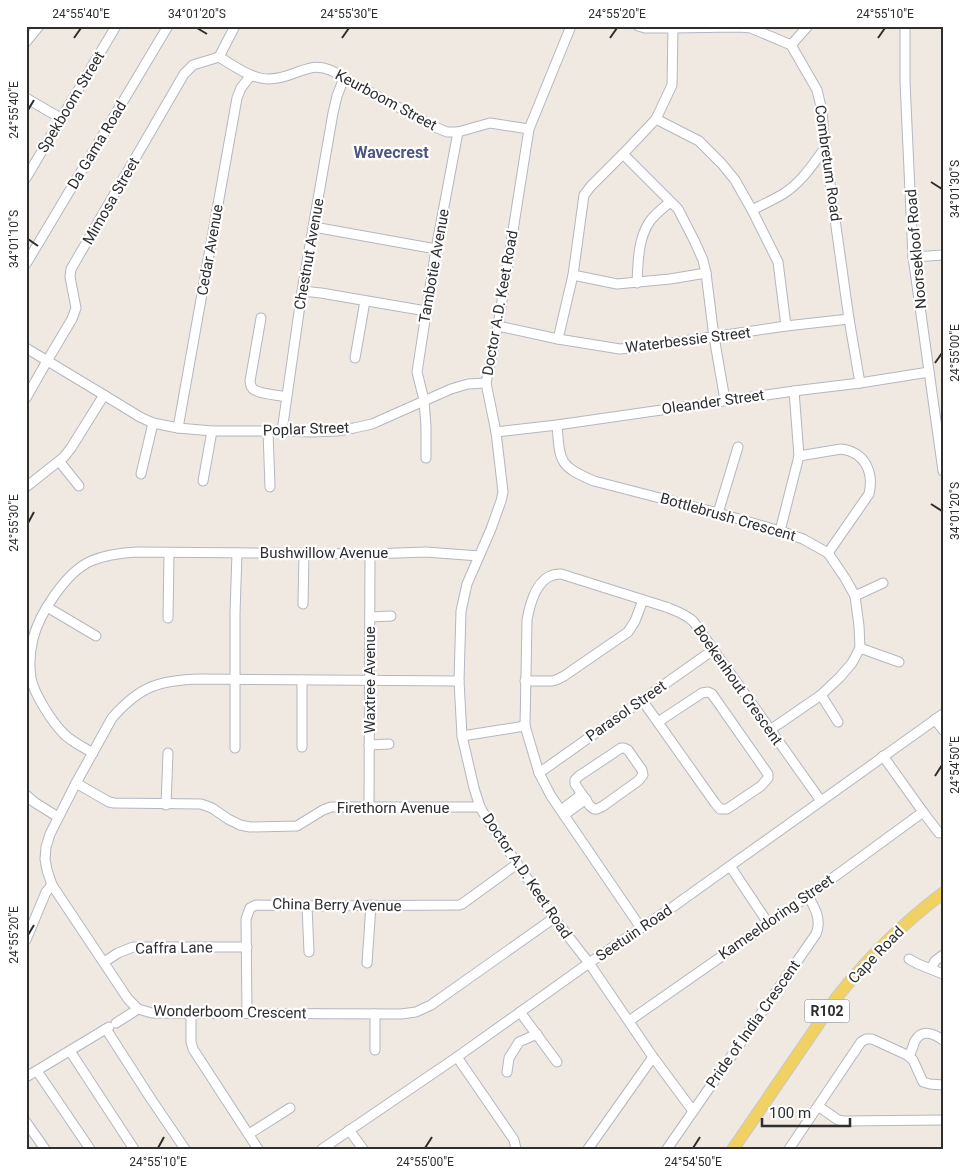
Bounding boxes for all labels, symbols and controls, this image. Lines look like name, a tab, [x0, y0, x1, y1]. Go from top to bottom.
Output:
text: 24°55'40"E	[52, 7, 110, 21]
text: 34°01'20"S	[168, 7, 226, 21]
text: 24°55'30"E	[320, 7, 378, 21]
text: 24°55'20"E	[588, 7, 646, 21]
text: 24°55'10"E	[856, 7, 914, 21]
street label: Spekboom Street	[34, 48, 108, 156]
street label: Keurboom Street	[332, 66, 440, 134]
text: 24°55'40"E	[7, 81, 21, 139]
street label: Da Gama Road	[64, 98, 130, 192]
street label: Combretum Road	[811, 104, 845, 222]
district label: Wavecrest	[353, 143, 429, 162]
street label: Mimosa Street	[79, 154, 143, 248]
text: 34°01'30"S	[948, 160, 962, 218]
street label: Noorsekloof Road	[902, 188, 930, 310]
street label: Chestnut Avenue	[290, 197, 328, 311]
street label: Cedar Avenue	[193, 203, 227, 297]
street label: Tambotie Avenue	[415, 207, 453, 325]
text: 34°01'10"S	[7, 210, 21, 268]
street label: Doctor A.D. Keet Road	[478, 229, 522, 377]
street label: Waterbessie Street	[624, 323, 752, 357]
text: 24°55'00"E	[948, 324, 962, 382]
street label: Oleander Street	[661, 386, 765, 418]
street label: Poplar Street	[262, 418, 350, 440]
text: 34°01'20"S	[948, 482, 962, 540]
street label: Bottlebrush Crescent	[658, 489, 798, 545]
text: 24°55'30"E	[7, 494, 21, 552]
street label: Bushwillow Avenue	[260, 544, 388, 562]
street label: Boekenhout Crescent	[690, 621, 786, 749]
street label: Waxtree Avenue	[361, 626, 379, 734]
street label: Parasol Street	[582, 677, 670, 745]
text: 24°54'50"E	[948, 736, 962, 794]
street label: Firethorn Avenue	[337, 799, 449, 817]
street label: Doctor A.D. Keet Road	[478, 810, 576, 942]
street label: Kameeldoring Street	[715, 871, 837, 963]
street label: China Berry Avenue	[272, 895, 402, 915]
street label: Seetuin Road	[592, 901, 676, 965]
text: 24°55'20"E	[7, 906, 21, 964]
street label: Cape Road	[844, 923, 908, 987]
street label: Caffra Lane	[135, 938, 213, 958]
street label: Pride of India Crescent	[702, 957, 804, 1091]
road number: R102	[804, 999, 850, 1022]
street label: Wonderboom Crescent	[153, 1002, 307, 1022]
scale bar	[762, 1095, 849, 1127]
text: 100 m	[769, 1104, 811, 1122]
text: 24°55'10"E	[129, 1155, 187, 1169]
text: 24°55'00"E	[396, 1155, 454, 1169]
text: 24°54'50"E	[664, 1155, 722, 1169]

